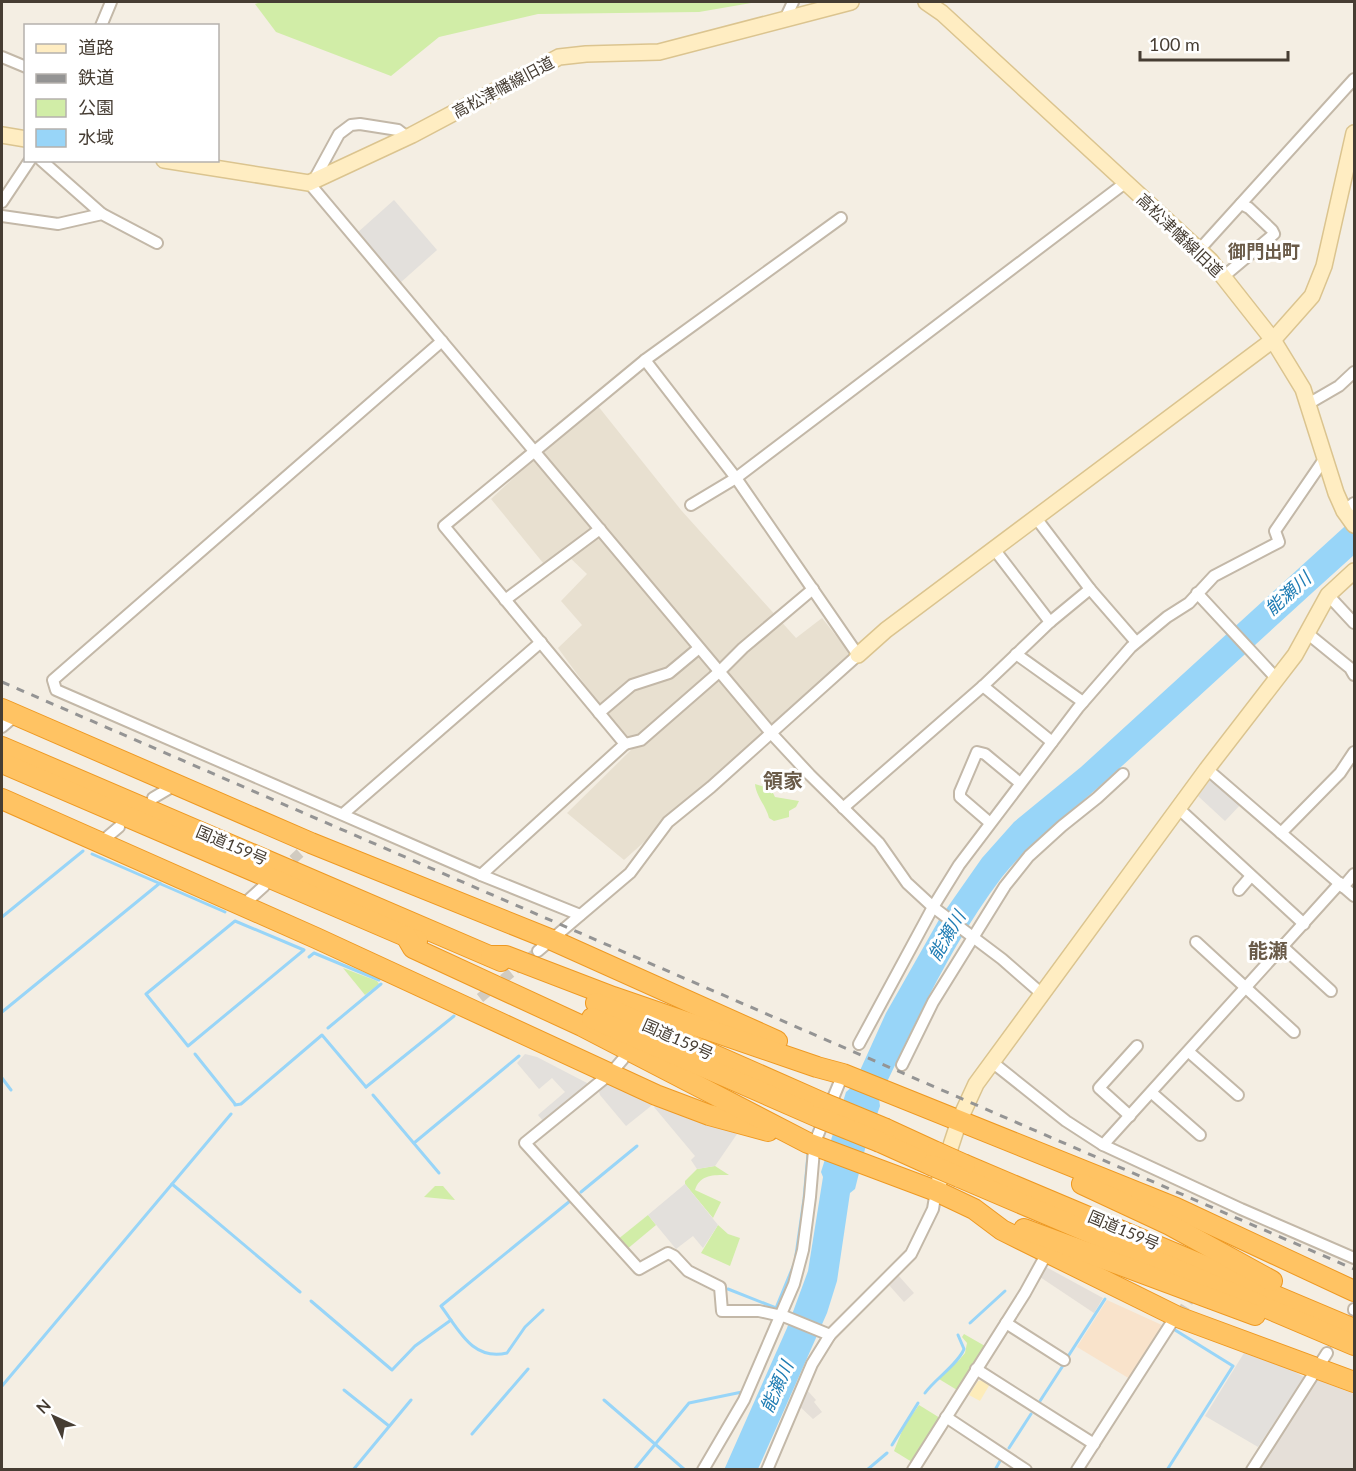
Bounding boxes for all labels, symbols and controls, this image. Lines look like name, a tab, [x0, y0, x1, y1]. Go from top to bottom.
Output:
legend	[24, 24, 219, 162]
scale bar	[1140, 24, 1288, 62]
text: 100 m	[1149, 33, 1200, 55]
text: 道路	[78, 36, 114, 58]
street label: 高松津幡線旧道	[449, 52, 557, 121]
text: 鉄道	[78, 66, 114, 88]
text: 公園	[78, 96, 114, 118]
text: 水域	[78, 126, 114, 148]
street label: 高松津幡線旧道	[1133, 189, 1227, 280]
district label: 御門出町	[1227, 240, 1300, 262]
water label: 能瀬川	[1260, 566, 1316, 619]
district label: 領家	[763, 768, 803, 792]
street label: 国道159号	[194, 821, 271, 868]
water label: 能瀬川	[923, 905, 971, 964]
district label: 能瀬	[1248, 938, 1288, 962]
street label: 国道159号	[640, 1014, 717, 1063]
street label: 国道159号	[1086, 1206, 1163, 1253]
water label: 能瀬川	[755, 1356, 798, 1416]
north arrow	[24, 1387, 84, 1447]
text: N	[32, 1395, 54, 1417]

